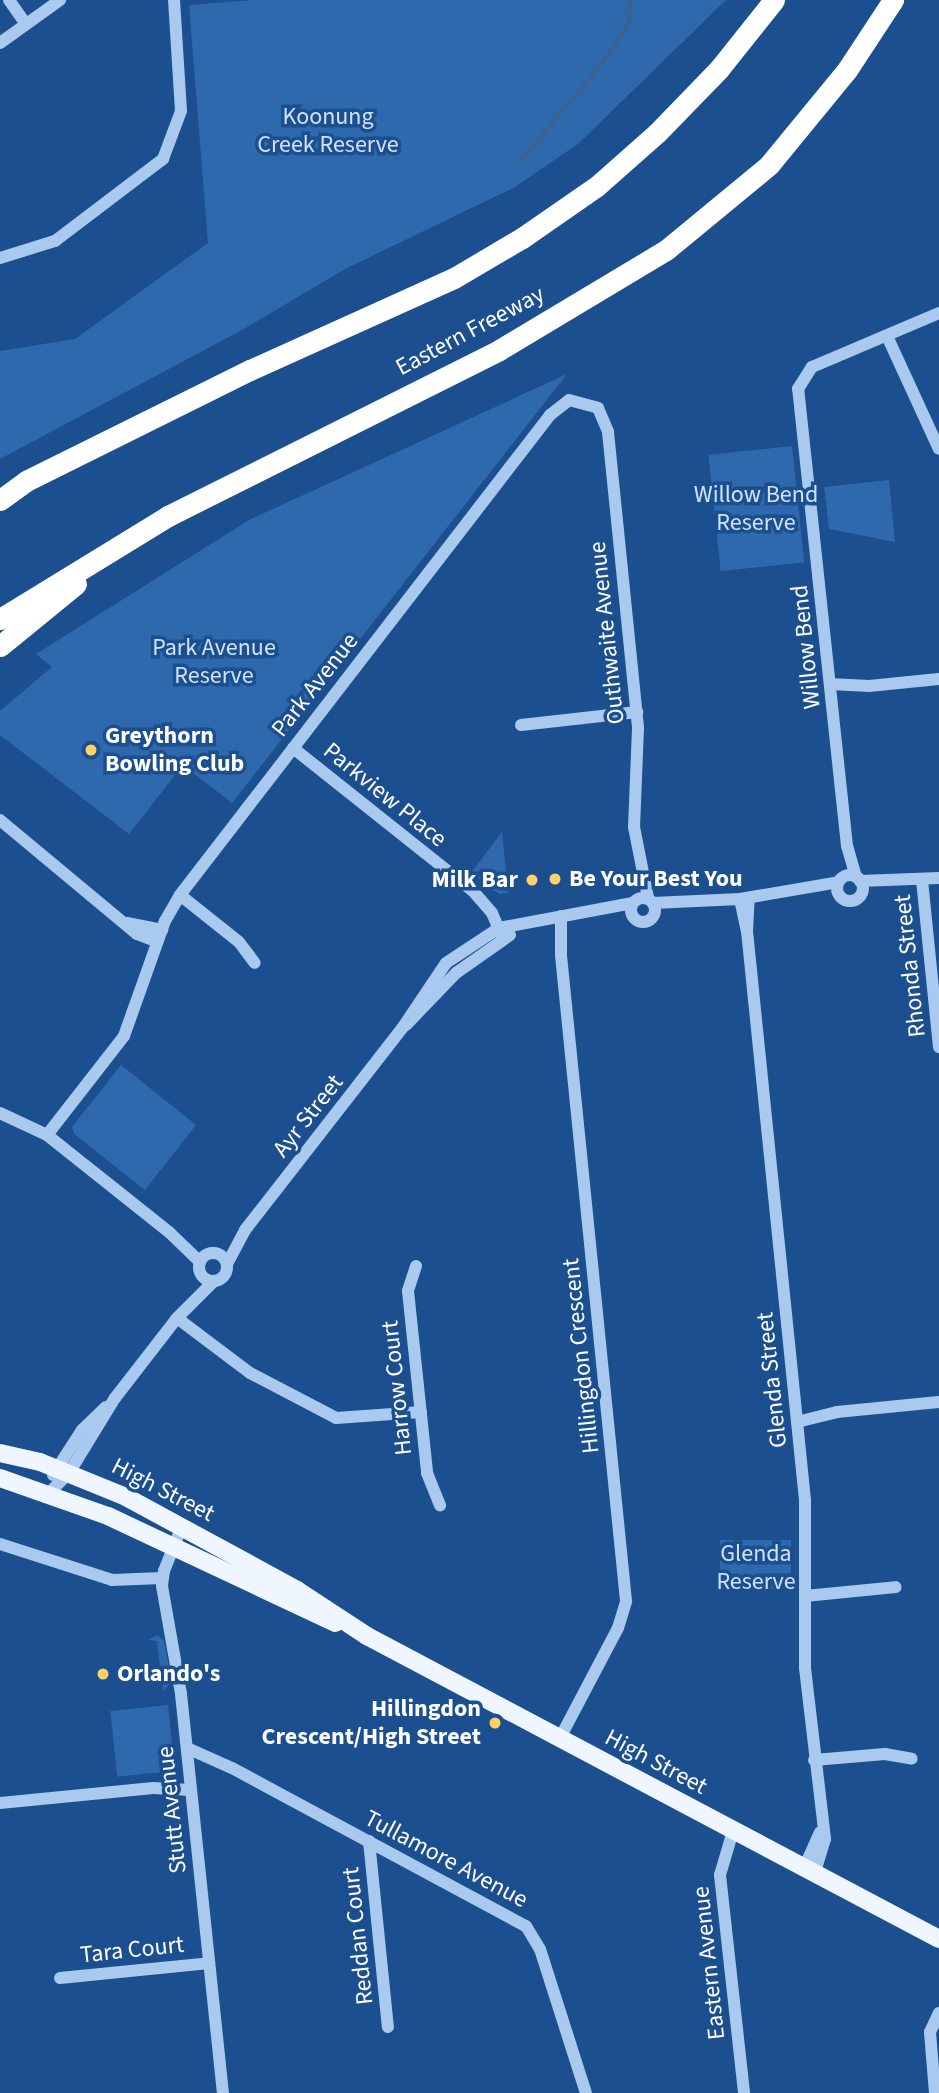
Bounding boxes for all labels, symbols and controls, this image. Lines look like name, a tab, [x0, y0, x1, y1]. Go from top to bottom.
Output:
park label: Koonung Creek Reserve	[257, 103, 399, 159]
street label: Eastern Freeway	[391, 280, 549, 382]
park label: Willow Bend Reserve	[694, 481, 818, 537]
street label: Outhwaite Avenue	[583, 540, 631, 726]
street label: Willow Bend	[785, 584, 827, 710]
street label: Park Avenue	[266, 627, 364, 743]
park label: Park Avenue Reserve	[152, 634, 276, 690]
place label: Greythorn Bowling Club	[105, 722, 244, 778]
street label: Parkview Place	[318, 737, 452, 853]
marker: Greythorn Bowling Club	[83, 742, 99, 758]
place label: Be Your Best You	[569, 865, 743, 893]
place label: Milk Bar	[432, 866, 518, 894]
marker: Be Your Best You	[547, 871, 563, 887]
marker: Milk Bar	[524, 872, 540, 888]
street label: Rhonda Street	[888, 893, 932, 1039]
street label: Ayr Street	[267, 1069, 349, 1163]
street label: Hillingdon Crescent	[556, 1257, 606, 1455]
street label: Glenda Street	[751, 1311, 793, 1449]
street label: Harrow Court	[376, 1319, 418, 1457]
street label: High Street	[107, 1452, 219, 1528]
park label: Glenda Reserve	[716, 1540, 796, 1596]
place label: Orlando's	[117, 1660, 220, 1688]
marker: Orlando's	[95, 1666, 111, 1682]
place label: Hillingdon Crescent/High Street	[262, 1695, 481, 1751]
marker: Hillingdon Crescent/High Street	[487, 1715, 503, 1731]
street label: High Street	[600, 1723, 712, 1801]
street label: Stutt Avenue	[151, 1745, 193, 1875]
street label: Tullamore Avenue	[359, 1804, 533, 1914]
street label: Reddan Court	[336, 1866, 380, 2006]
street label: Eastern Avenue	[687, 1885, 731, 2041]
street label: Tara Court	[79, 1930, 185, 1970]

